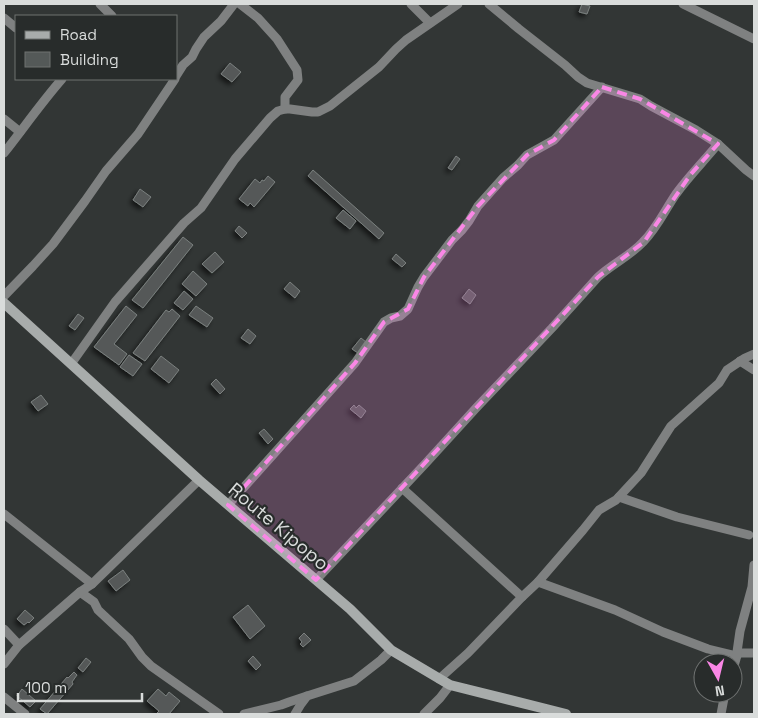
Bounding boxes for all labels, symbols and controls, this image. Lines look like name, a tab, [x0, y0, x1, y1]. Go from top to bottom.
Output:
legend	[15, 15, 178, 80]
text: Road	[60, 25, 97, 44]
text: Building	[60, 50, 119, 69]
street label: Route Kipopo	[223, 477, 334, 576]
north arrow	[693, 653, 743, 703]
scale bar	[18, 670, 141, 702]
text: 100 m	[25, 678, 67, 697]
text: N	[714, 681, 726, 700]

